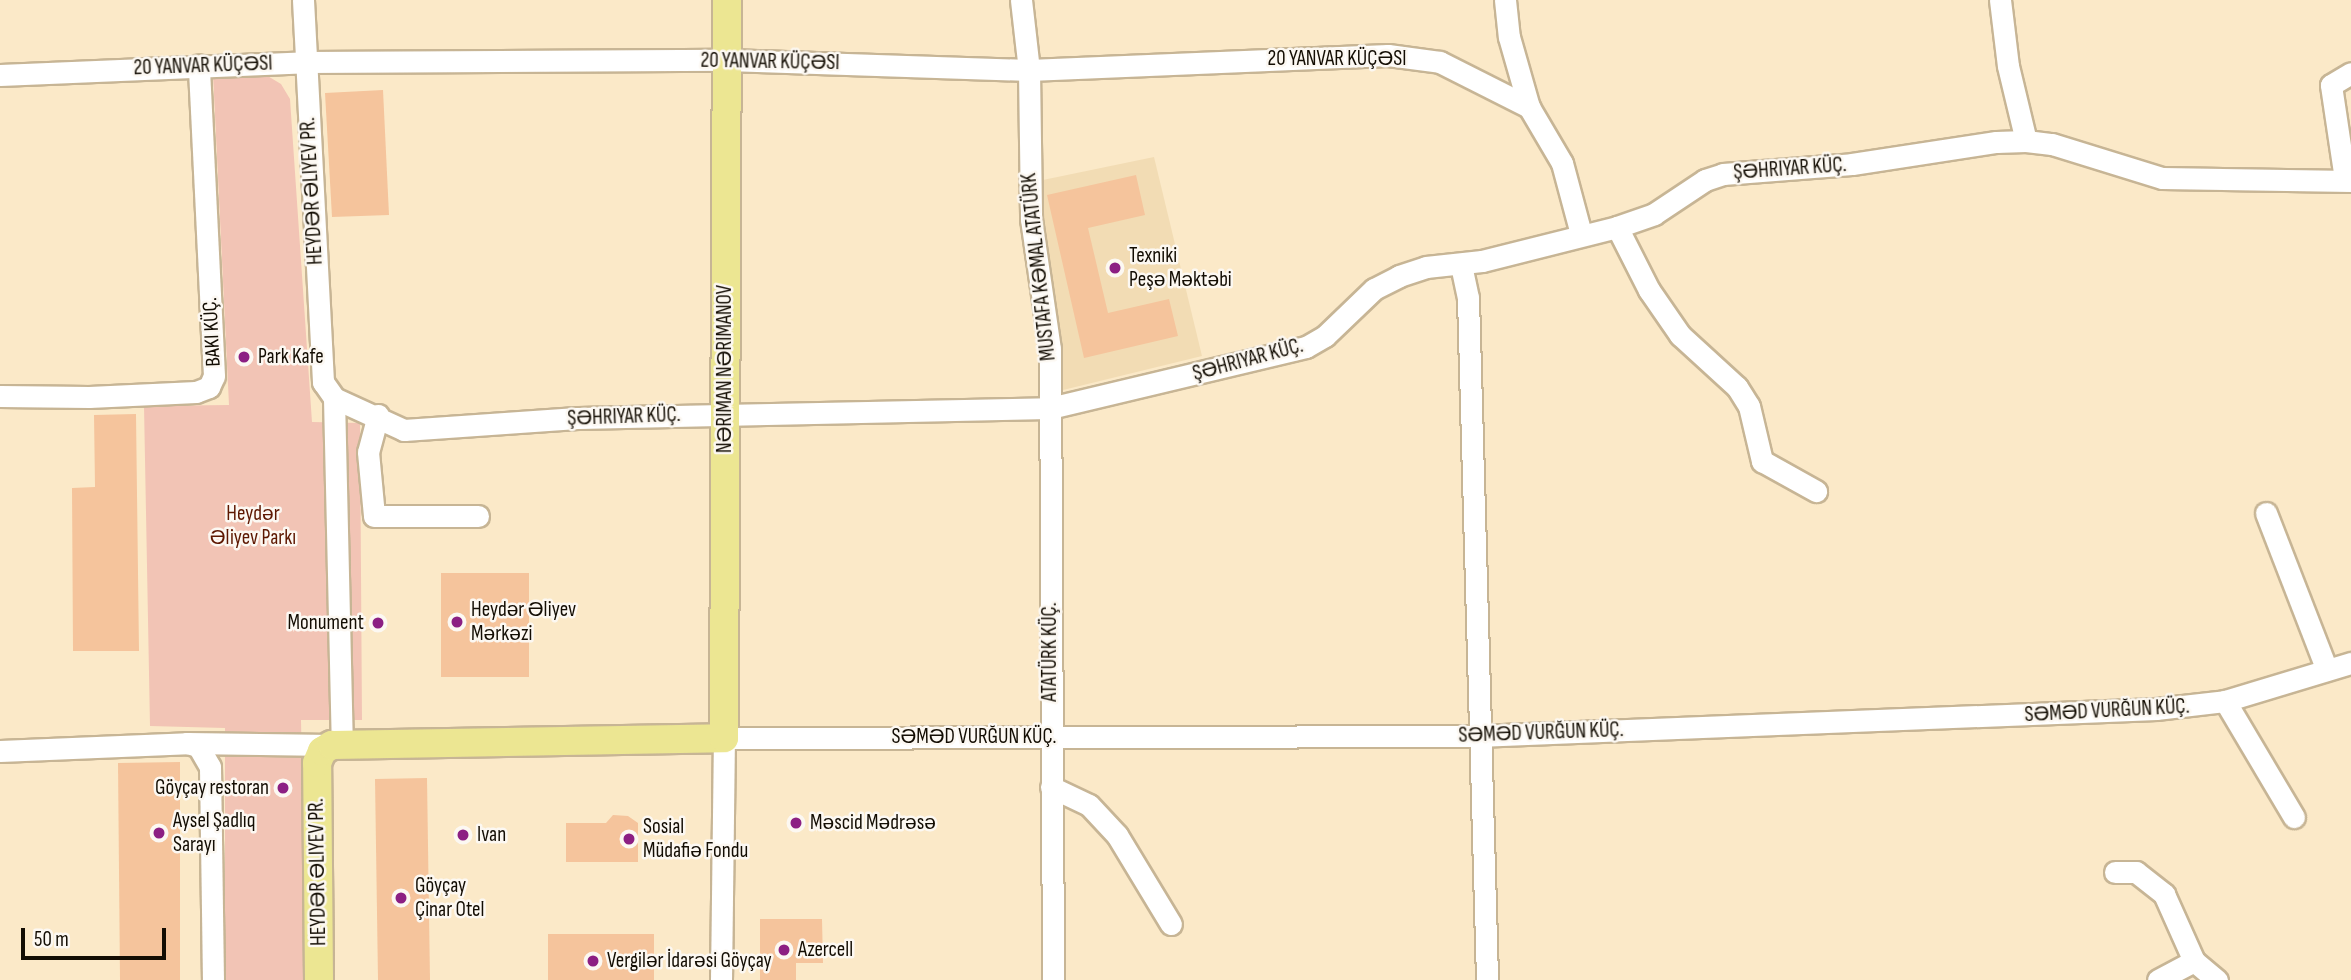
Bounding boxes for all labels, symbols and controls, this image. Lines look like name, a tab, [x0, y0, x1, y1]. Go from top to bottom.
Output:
street label: 20 YANVAR KÜÇƏSI	[1268, 46, 1406, 72]
street label: 20 YANVAR KÜÇƏSI	[700, 48, 840, 76]
street label: 20 YANVAR KÜÇƏSI	[133, 51, 273, 81]
street label: HEYDƏR ƏLIYEV PR.	[296, 117, 328, 265]
street label: ŞƏHRIYAR KÜÇ.	[1733, 152, 1847, 186]
street label: MUSTAFA KƏMAL ATATÜRK	[1017, 172, 1061, 362]
place label: Texniki Peşə Məktəbi	[1129, 243, 1232, 293]
marker: Texniki Peşə Məktəbi	[1107, 260, 1123, 276]
street label: NƏRIMAN NƏRIMANOV	[712, 285, 738, 453]
street label: BAKI KÜÇ.	[198, 297, 226, 367]
street label: ŞƏHRIYAR KÜÇ.	[1190, 333, 1306, 387]
place label: Park Kafe	[258, 344, 324, 370]
marker: Park Kafe	[236, 349, 252, 365]
street label: ŞƏHRIYAR KÜÇ.	[567, 402, 681, 432]
park label: Heydər Əliyev Parkı	[210, 501, 296, 551]
place label: Heydər Əliyev Mərkəzi	[471, 597, 576, 647]
street label: ATATÜRK KÜÇ.	[1037, 602, 1063, 702]
place label: Monument	[288, 610, 364, 636]
marker: Heydər Əliyev Mərkəzi	[449, 614, 465, 630]
marker: Monument	[370, 615, 386, 631]
street label: SƏMƏD VURĞUN KÜÇ.	[2024, 694, 2190, 728]
street label: SƏMƏD VURĞUN KÜÇ.	[1458, 718, 1624, 748]
street label: SƏMƏD VURĞUN KÜÇ.	[891, 724, 1057, 750]
place label: Göyçay restoran	[155, 775, 269, 801]
marker: Göyçay restoran	[275, 780, 291, 796]
street label: HEYDƏR ƏLIYEV PR.	[304, 798, 332, 946]
place label: Aysel Şadlıq Sarayı	[173, 808, 255, 858]
place label: Məscid Mədrəsə	[810, 810, 936, 836]
place label: Sosial Müdafiə Fondu	[643, 814, 748, 864]
marker: Məscid Mədrəsə	[788, 815, 804, 831]
place label: Ivan	[477, 822, 506, 848]
marker: Aysel Şadlıq Sarayı	[151, 825, 167, 841]
marker: Ivan	[455, 827, 471, 843]
marker: Sosial Müdafiə Fondu	[621, 831, 637, 847]
place label: Göyçay Çinar Otel	[415, 873, 484, 923]
marker: Göyçay Çinar Otel	[393, 890, 409, 906]
scale bar	[24, 914, 170, 958]
text: 50 m	[34, 927, 69, 952]
place label: Azercell	[798, 937, 853, 963]
marker: Azercell	[776, 942, 792, 958]
place label: Vergilər İdarəsi Göyçay	[607, 948, 772, 974]
marker: Vergilər İdarəsi Göyçay	[585, 953, 601, 969]

